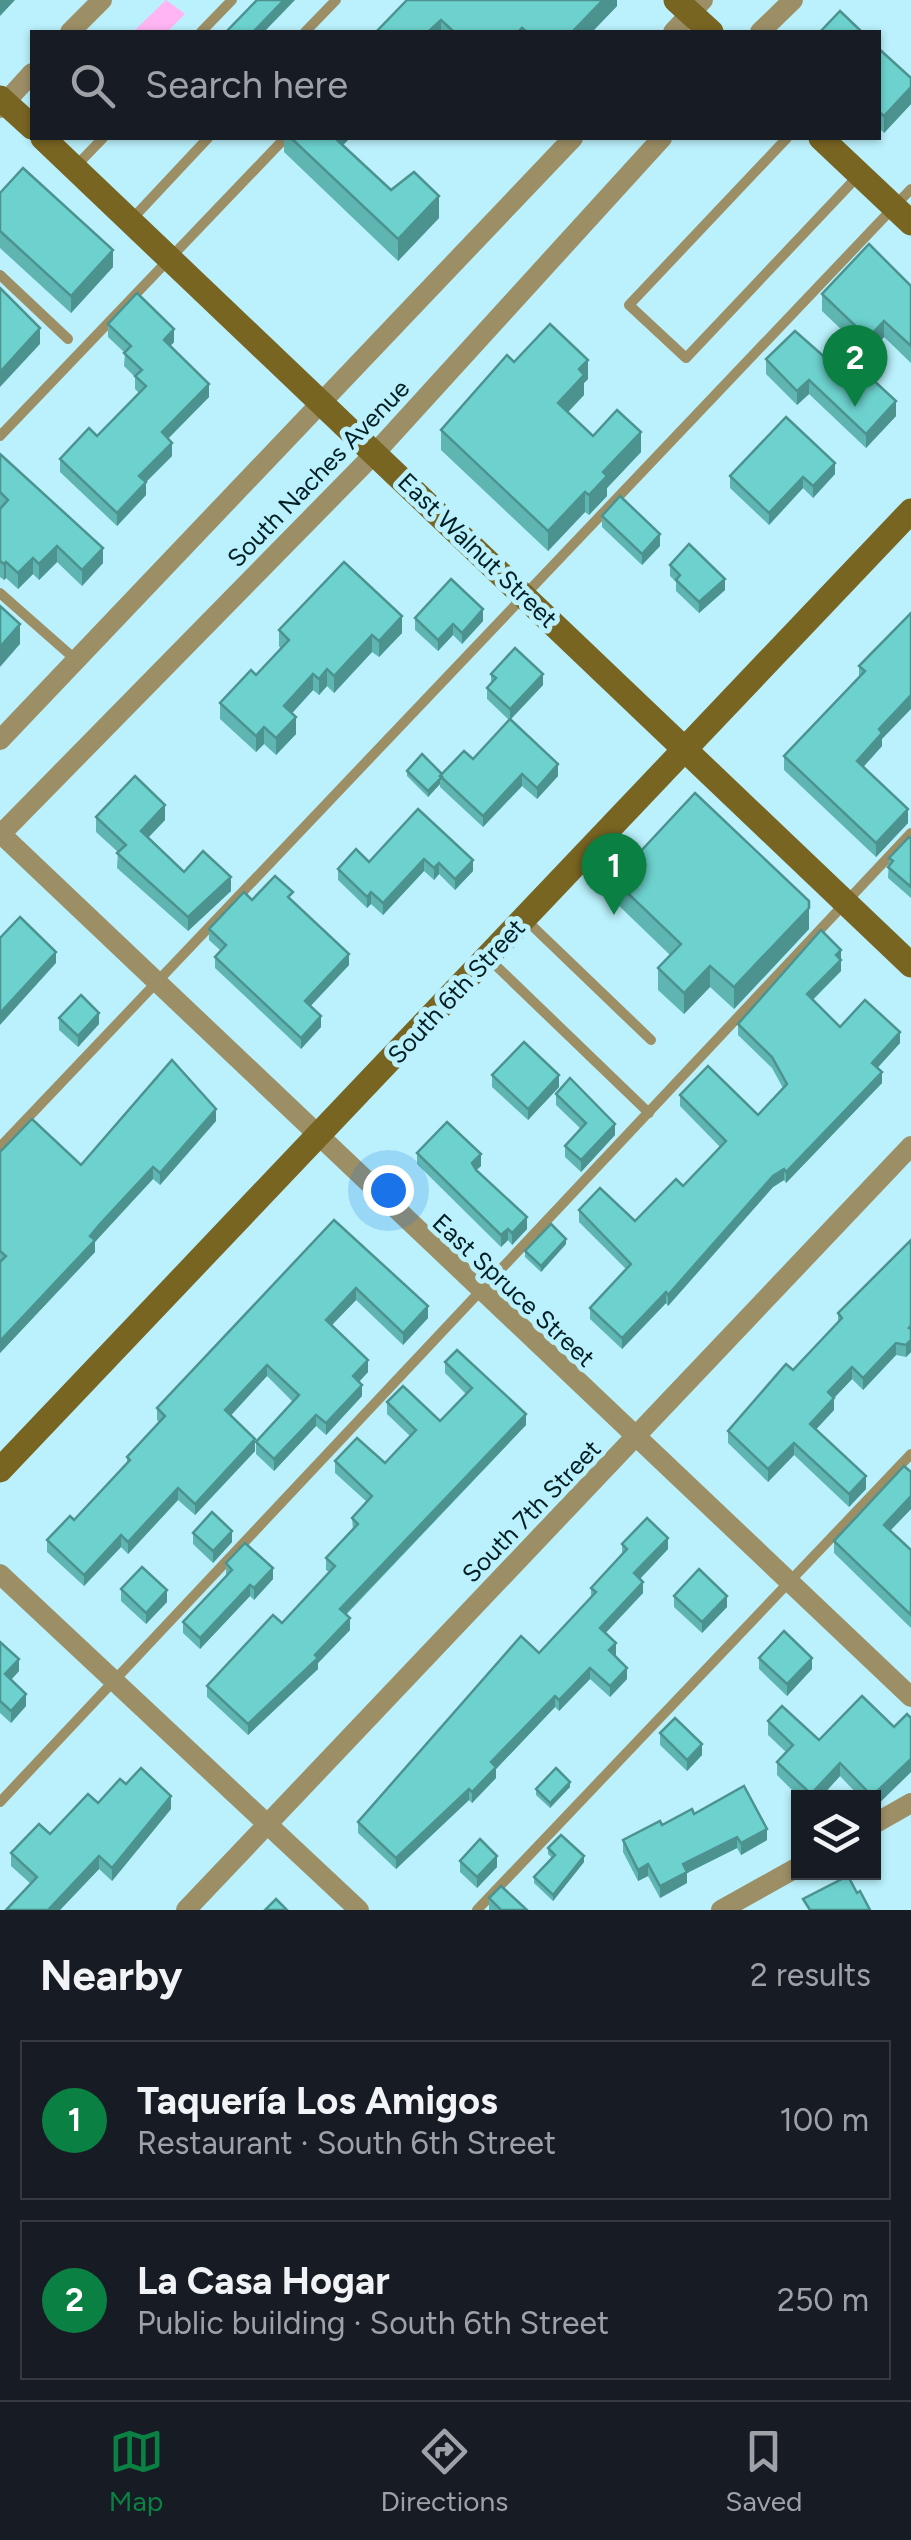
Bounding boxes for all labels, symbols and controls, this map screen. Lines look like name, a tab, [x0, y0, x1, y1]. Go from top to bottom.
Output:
search box	[30, 30, 881, 140]
icon: search	[65, 58, 120, 113]
text: Search here	[145, 62, 348, 108]
pin: 2	[822, 324, 888, 407]
street label: South Naches Avenue	[221, 373, 415, 573]
street label: East Walnut Street	[392, 466, 564, 634]
pin: 1	[582, 832, 646, 915]
street label: South 6th Street	[381, 912, 531, 1070]
your location	[363, 1165, 414, 1216]
street label: East Spruce Street	[427, 1207, 601, 1373]
street label: South 7th Street	[455, 1434, 607, 1588]
map controls	[791, 1790, 881, 1880]
button: layers	[791, 1790, 881, 1880]
text: Nearby	[40, 1950, 182, 2001]
text: 2 results	[750, 1956, 871, 1994]
text: Taquería Los Amigos	[137, 2078, 498, 2124]
text: 1	[68, 2101, 81, 2139]
text: 100 m	[780, 2101, 869, 2139]
text: Restaurant · South 6th Street	[137, 2124, 556, 2162]
text: La Casa Hogar	[137, 2258, 390, 2304]
text: 2	[65, 2281, 84, 2319]
text: 250 m	[777, 2281, 869, 2319]
text: Public building · South 6th Street	[137, 2304, 609, 2342]
tab: Map	[109, 2424, 164, 2518]
tab: Directions	[381, 2424, 508, 2518]
tab: Saved	[725, 2424, 802, 2518]

